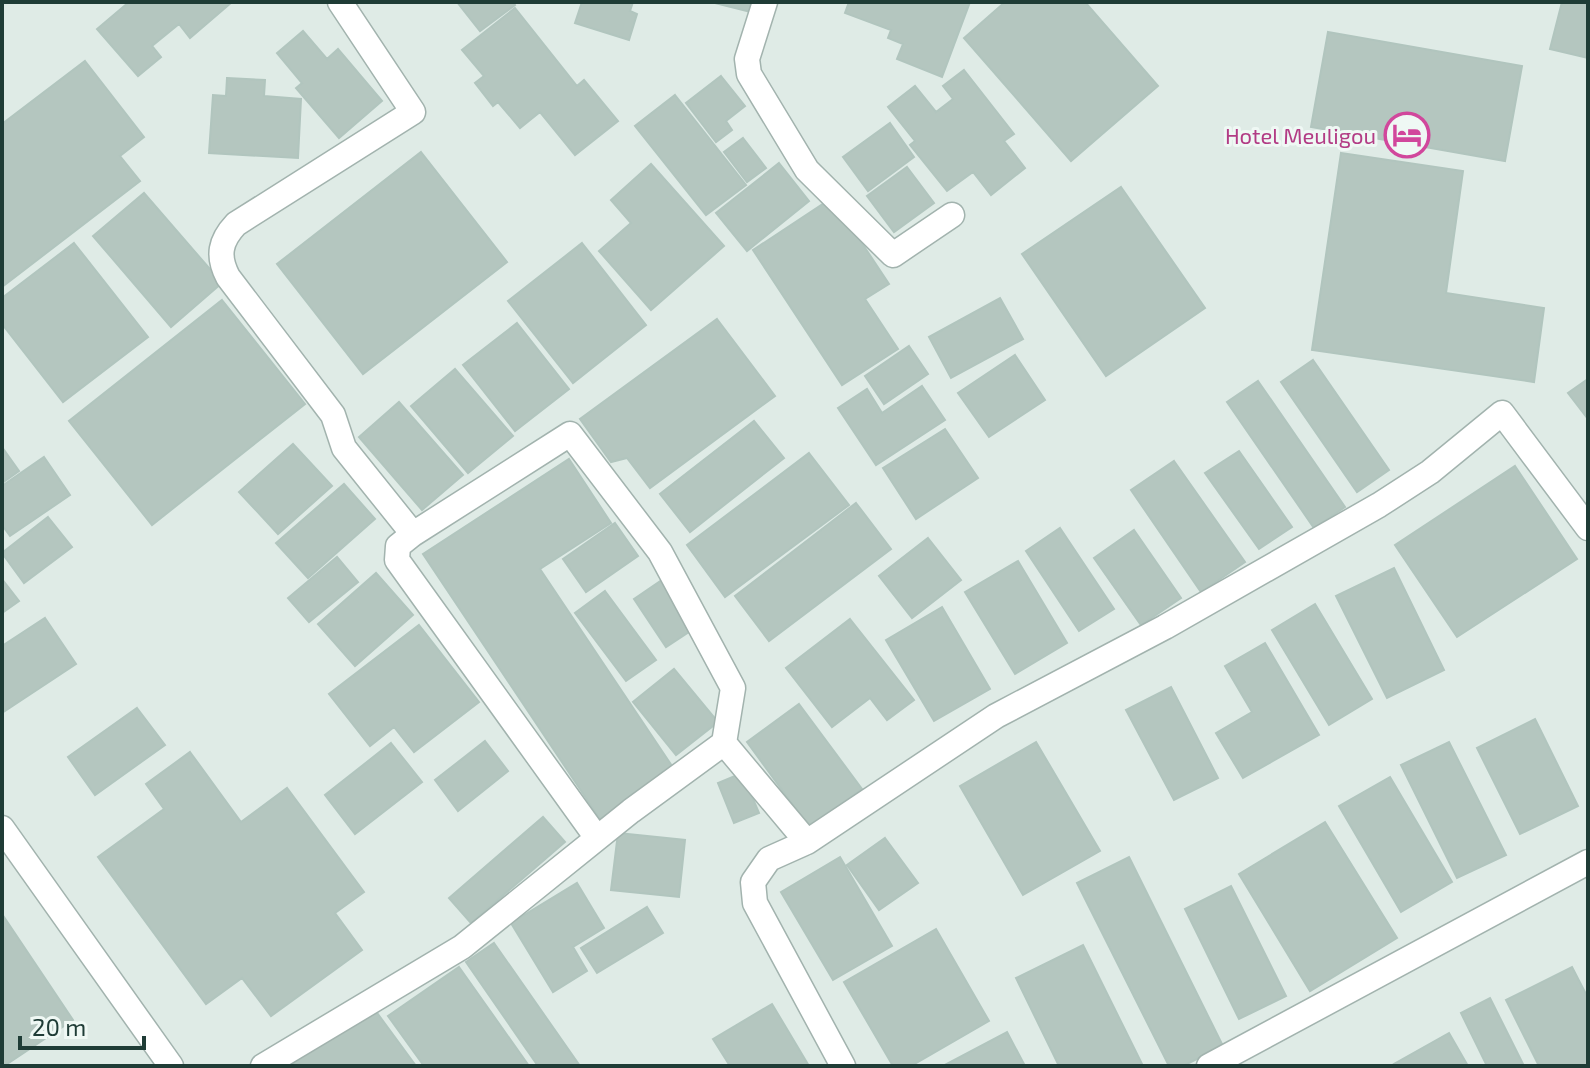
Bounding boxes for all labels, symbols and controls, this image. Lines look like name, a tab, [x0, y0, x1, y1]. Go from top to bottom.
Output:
hotel icon: Hotel Meuligou	[1383, 111, 1431, 159]
place label: Hotel Meuligou	[1225, 122, 1376, 148]
scale bar	[20, 1000, 144, 1050]
text: 20 m	[32, 1012, 86, 1041]

